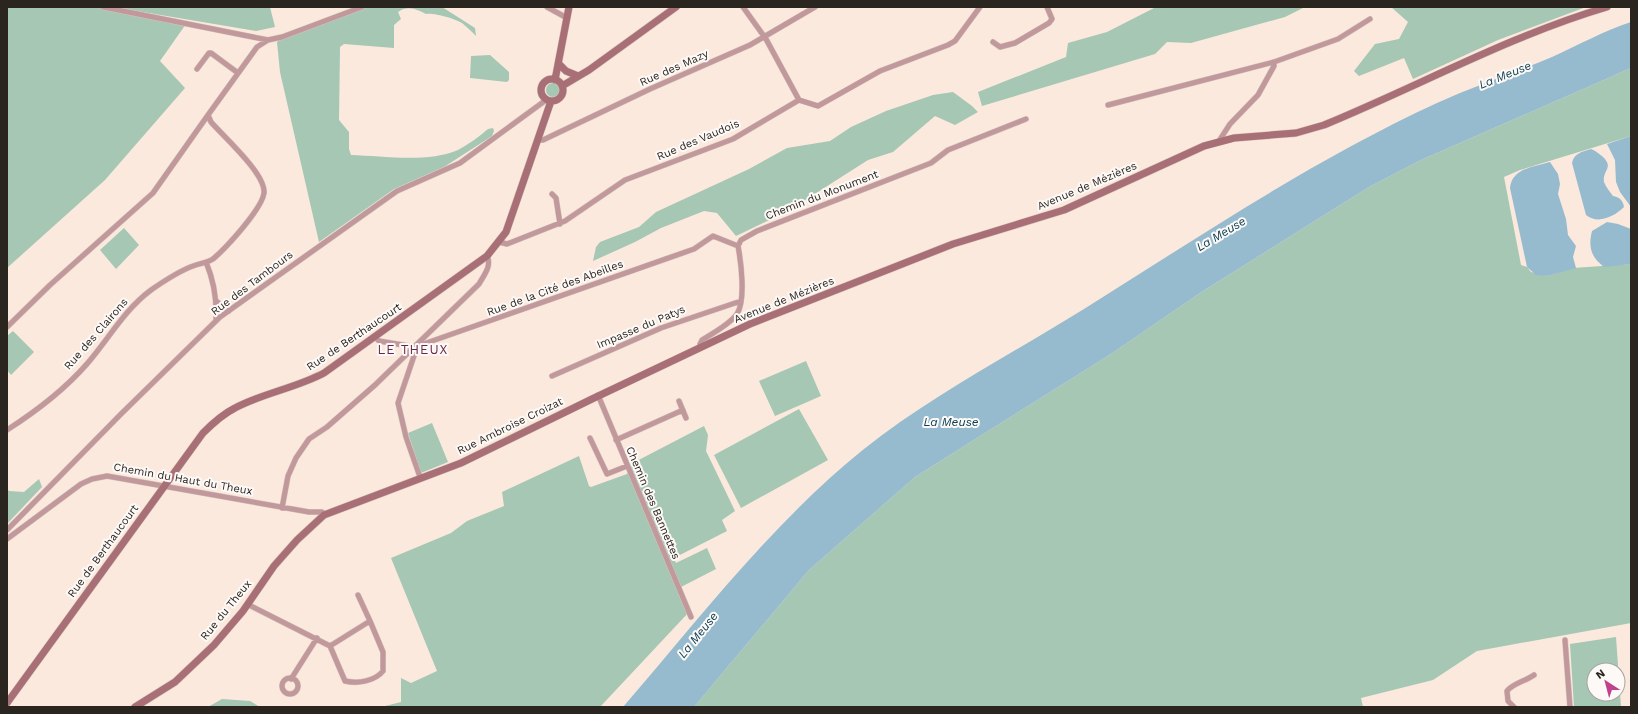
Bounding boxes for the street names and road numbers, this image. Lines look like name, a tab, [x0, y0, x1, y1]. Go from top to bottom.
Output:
street label: Rue des Mazy	[638, 47, 711, 89]
street label: Rue des Vaudois	[655, 117, 741, 163]
street label: Avenue de Mézières	[1035, 159, 1139, 213]
street label: Chemin du Monument	[764, 167, 881, 223]
street label: Rue des Tambours	[208, 248, 296, 318]
street label: Rue de la Cité des Abeilles	[485, 257, 625, 319]
street label: Avenue de Mézières	[732, 274, 836, 326]
street label: Rue des Clairons	[61, 295, 131, 372]
street label: Rue de Berthaucourt	[304, 300, 404, 374]
street label: Impasse du Patys	[595, 302, 687, 351]
street label: Rue Ambroise Croizat	[455, 395, 565, 457]
street label: Chemin des Bannettes	[623, 445, 683, 562]
street label: Chemin du Haut du Theux	[113, 460, 254, 498]
street label: Rue de Berthaucourt	[65, 502, 141, 600]
street label: Rue du Theux	[198, 577, 254, 643]

